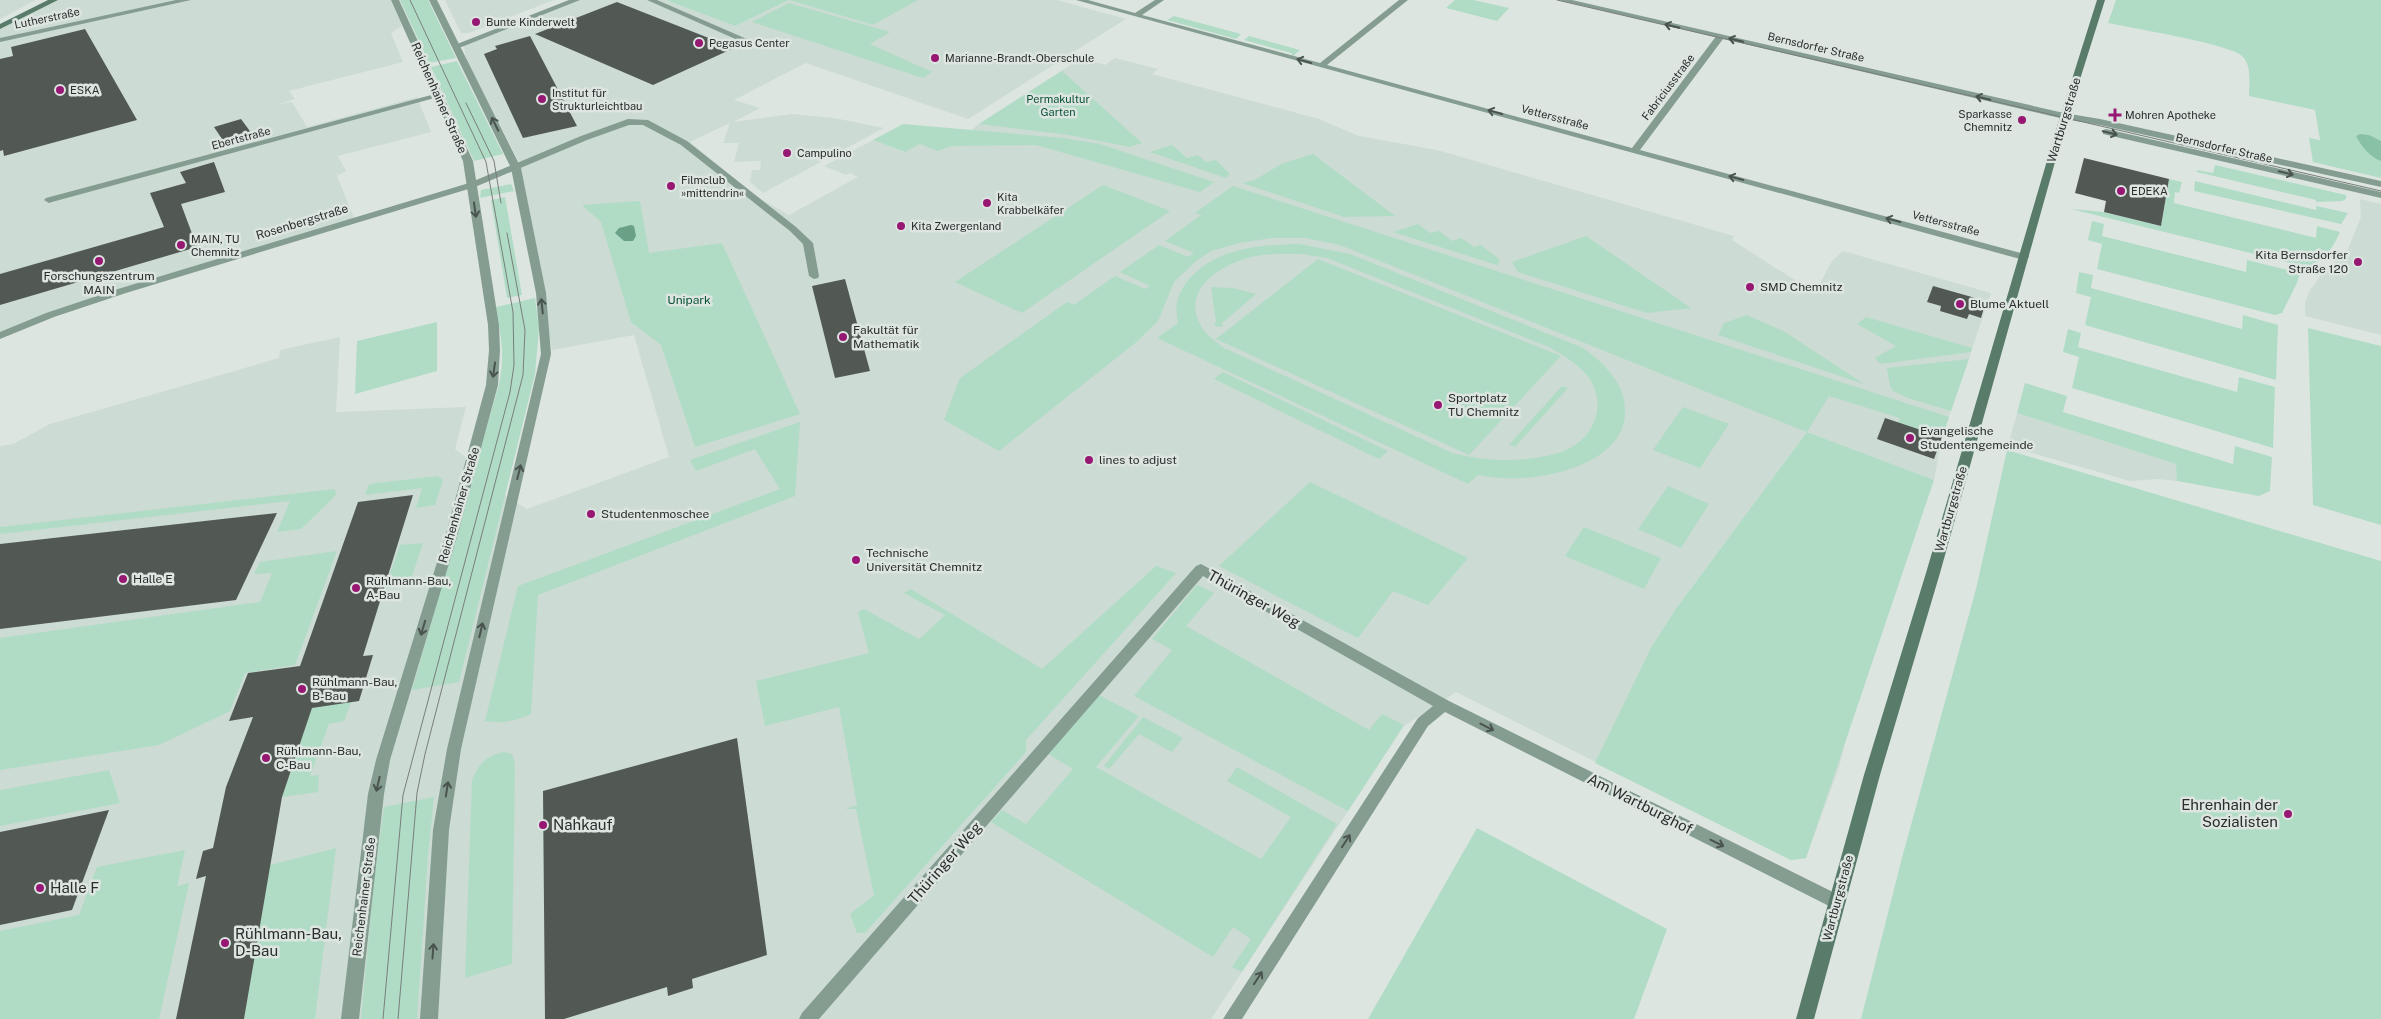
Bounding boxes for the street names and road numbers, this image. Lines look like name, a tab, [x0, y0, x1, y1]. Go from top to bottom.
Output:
street label: Lutherstraße	[13, 5, 81, 31]
street label: Bernsdorfer Straße	[1767, 30, 1865, 64]
street label: Reichenhainer Straße	[408, 40, 470, 156]
street label: Fabriciusstraße	[1639, 52, 1697, 122]
street label: Wartburgstraße	[2044, 76, 2084, 164]
street label: Vettersstraße	[1520, 102, 1590, 132]
street label: Ebertstraße	[210, 124, 272, 152]
street label: Bernsdorfer Straße	[2175, 131, 2273, 165]
street label: Rosenbergstraße	[254, 201, 350, 243]
street label: Vettersstraße	[1911, 208, 1981, 238]
street label: Reichenhainer Straße	[436, 445, 482, 565]
street label: Wartburgstraße	[1932, 464, 1970, 553]
street label: Thüringer Weg	[1205, 566, 1303, 631]
street label: Am Wartburghof	[1585, 770, 1696, 837]
street label: Thüringer Weg	[904, 818, 985, 907]
street label: Reichenhainer Straße	[350, 836, 378, 957]
street label: Wartburgstraße	[1820, 853, 1856, 942]

